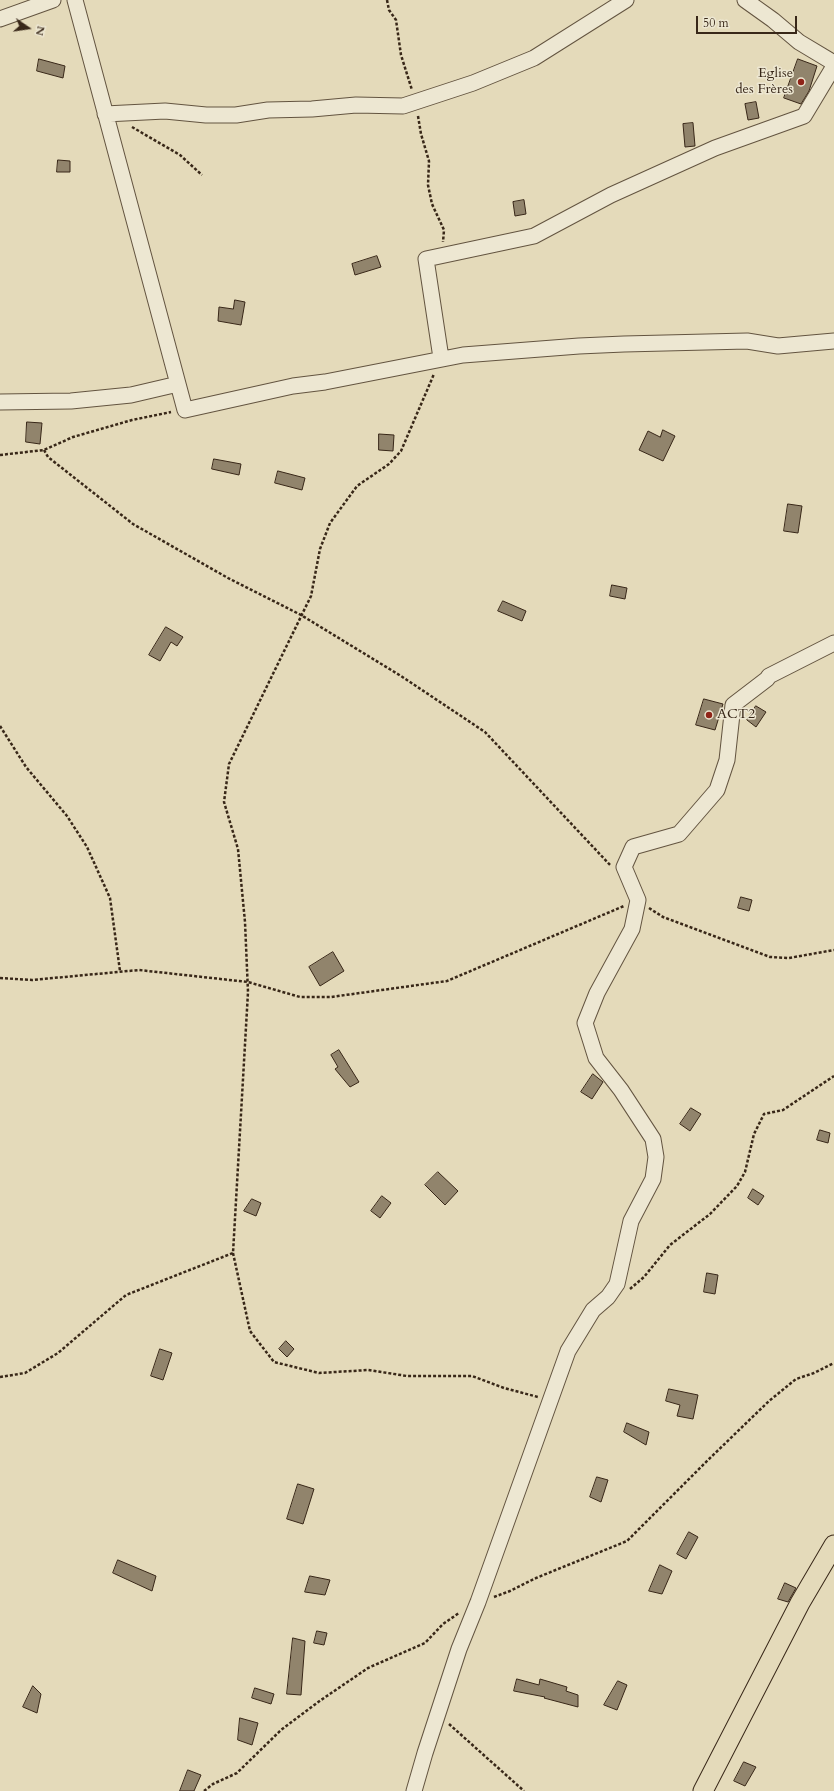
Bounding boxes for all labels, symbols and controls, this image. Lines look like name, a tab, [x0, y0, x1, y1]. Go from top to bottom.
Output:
north arrow	[8, 8, 48, 48]
scale bar	[698, 8, 799, 34]
text: 50 m	[703, 15, 729, 31]
text: N	[32, 24, 49, 37]
place label: Eglise des Frères	[735, 66, 793, 98]
marker: Eglise des Frères	[796, 77, 806, 87]
place label: ACT2	[717, 707, 755, 723]
marker: ACT2	[704, 710, 714, 720]

